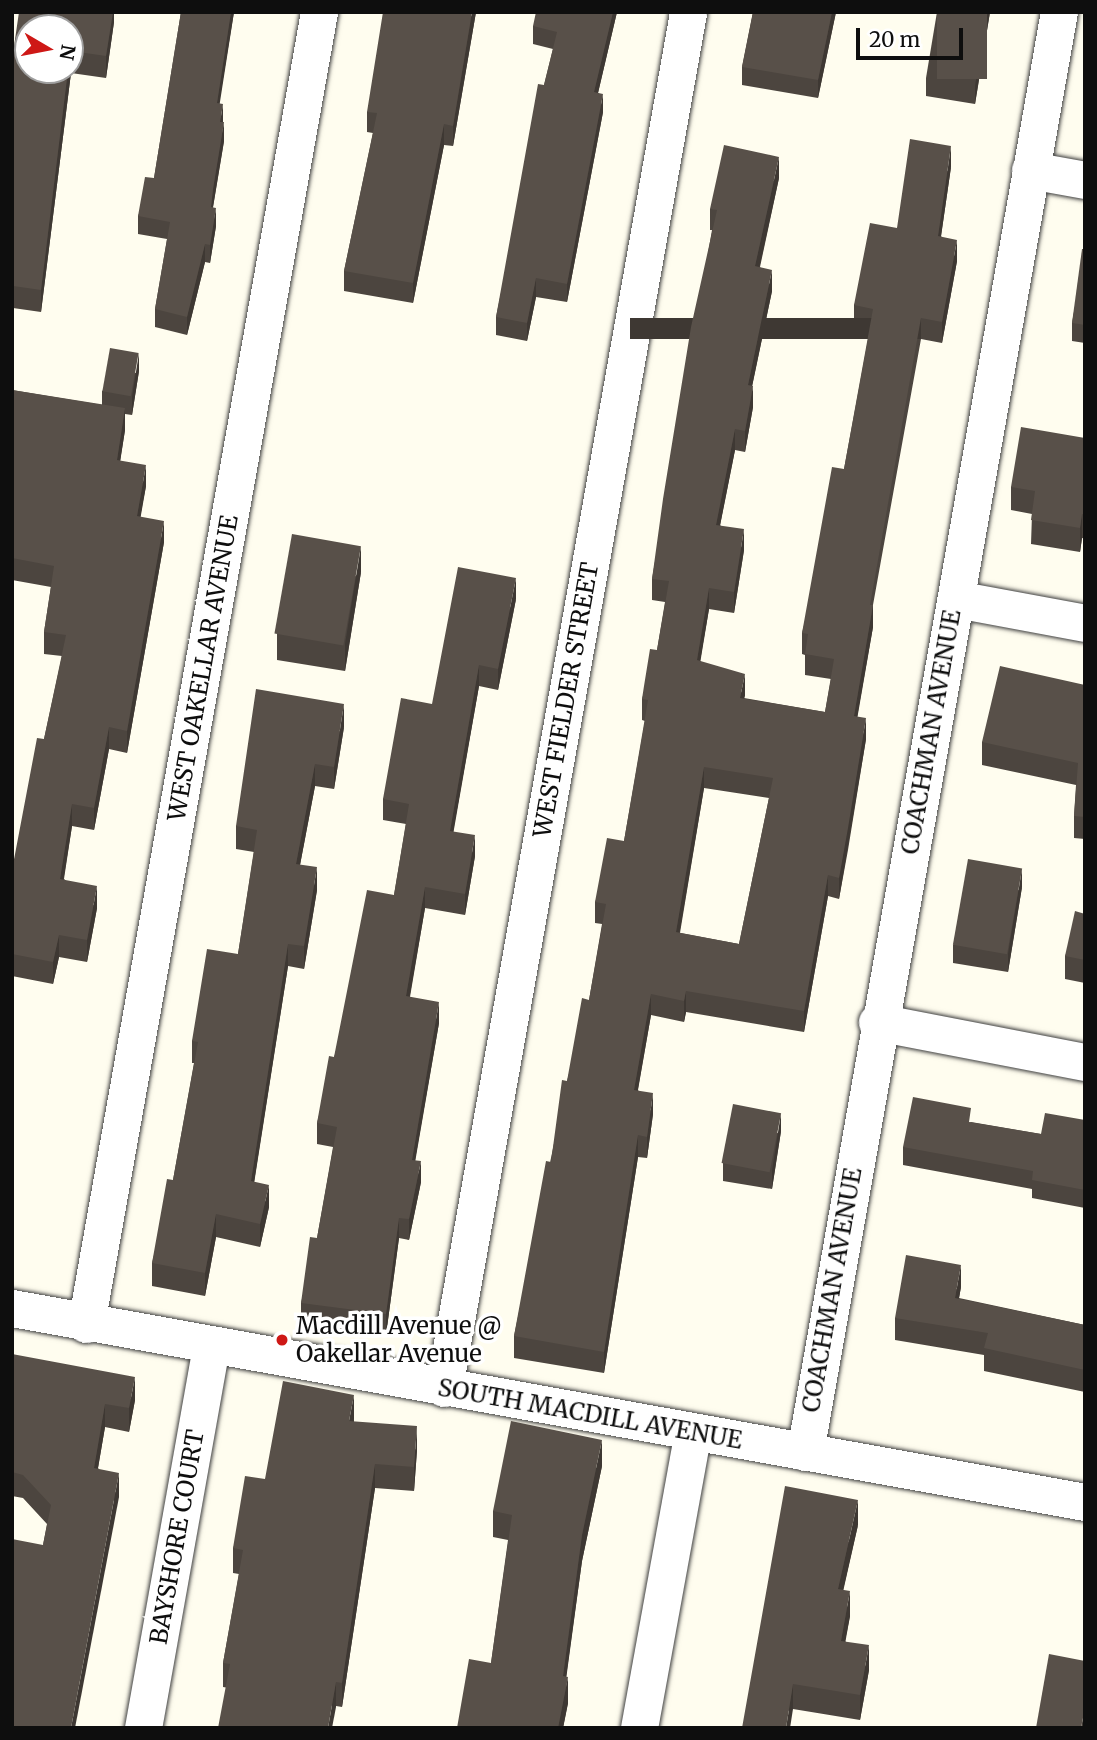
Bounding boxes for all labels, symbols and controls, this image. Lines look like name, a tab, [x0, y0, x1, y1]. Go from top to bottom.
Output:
north arrow	[14, 14, 84, 84]
scale bar	[859, 14, 966, 58]
text: 20 m	[869, 26, 920, 53]
text: N	[55, 43, 81, 62]
street label: WEST OAKELLAR AVENUE	[162, 513, 244, 823]
street label: WEST FIELDER STREET	[528, 560, 604, 840]
street label: COACHMAN AVENUE	[895, 607, 967, 857]
street label: COACHMAN AVENUE	[796, 1165, 868, 1415]
place label: Macdill Avenue @ Oakellar Avenue	[296, 1312, 502, 1368]
marker: Macdill Avenue @ Oakellar Avenue	[274, 1332, 290, 1348]
street label: SOUTH MACDILL AVENUE	[436, 1373, 744, 1455]
street label: BAYSHORE COURT	[144, 1427, 210, 1647]

